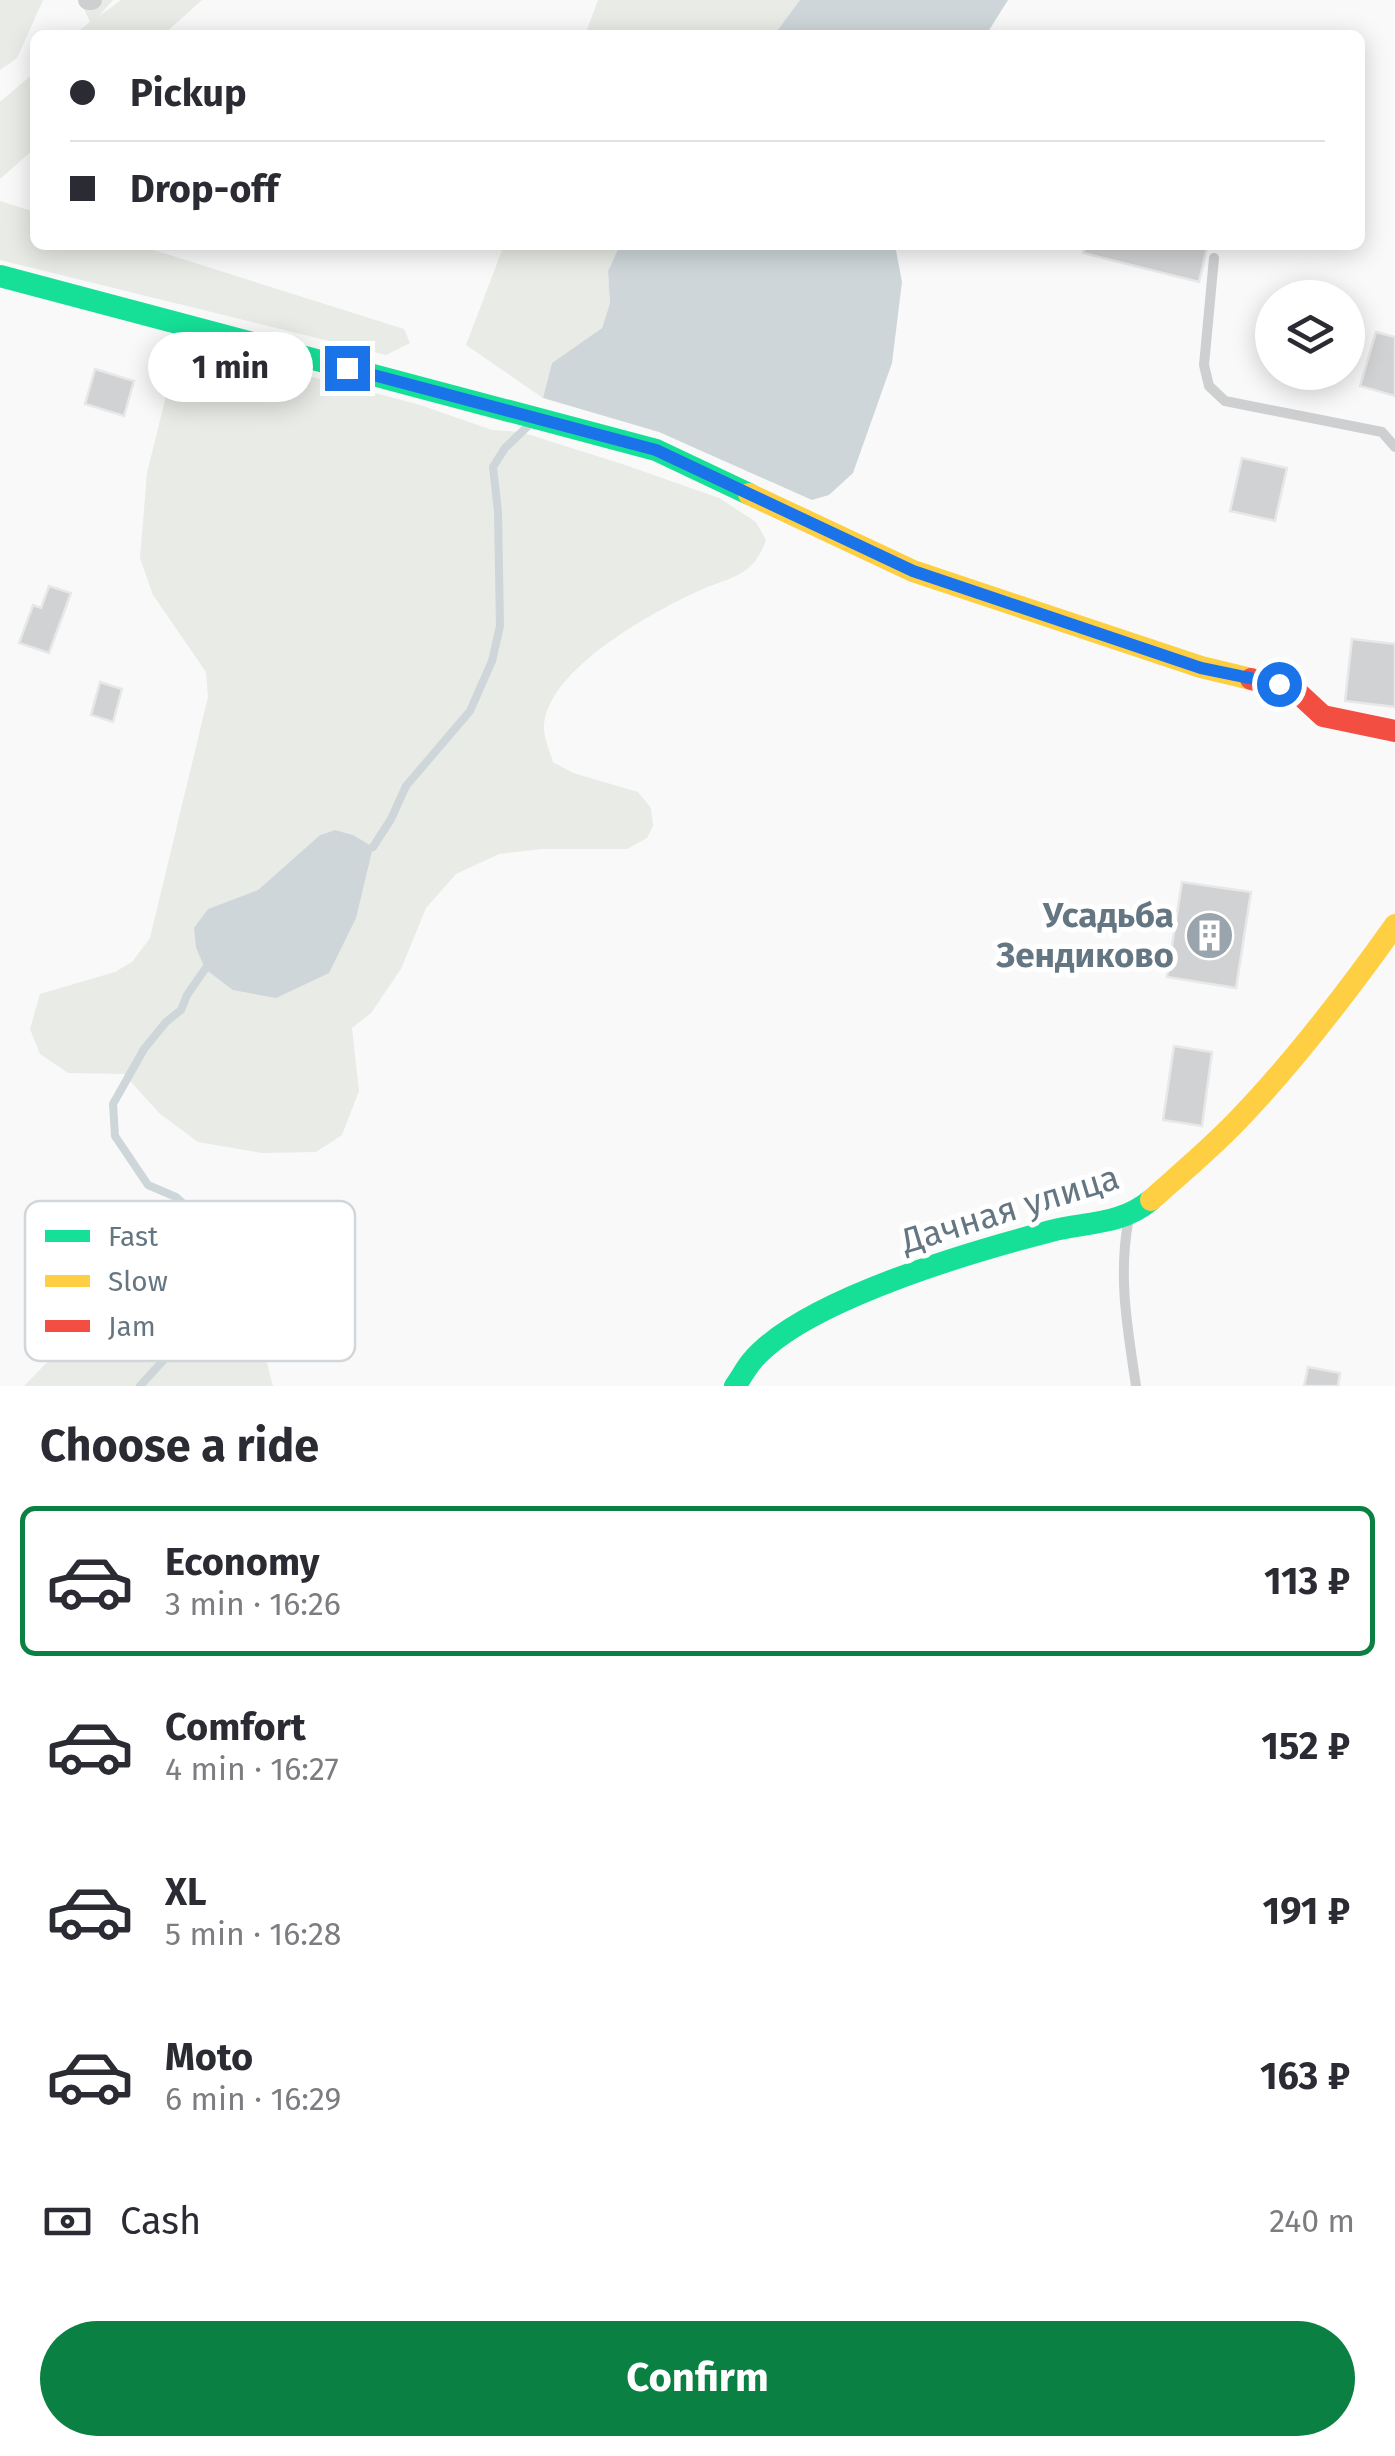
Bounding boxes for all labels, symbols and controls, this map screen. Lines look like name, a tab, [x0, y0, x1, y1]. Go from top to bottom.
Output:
text: Pickup	[130, 70, 247, 116]
text: Drop-off	[130, 166, 278, 212]
map controls	[1255, 280, 1365, 390]
button: layers	[1255, 280, 1365, 390]
callout: 1 min	[147, 333, 312, 403]
route end	[325, 346, 370, 391]
text: 1 min	[192, 348, 269, 386]
route start	[1257, 662, 1302, 707]
place label: Усадьба Зендиково	[995, 894, 1174, 976]
building icon: Усадьба Зендиково	[1183, 909, 1235, 961]
street label: Дачная улица	[895, 1156, 1124, 1262]
legend	[25, 1201, 355, 1361]
text: Fast	[108, 1220, 159, 1253]
text: Slow	[108, 1265, 168, 1298]
text: Jam	[108, 1310, 156, 1343]
text: Choose a ride	[40, 1419, 319, 1473]
icon: car	[45, 1536, 135, 1626]
text: Economy	[165, 1539, 320, 1585]
text: 113 ₽	[1264, 1558, 1350, 1604]
text: 3 min · 16:26	[165, 1585, 341, 1623]
icon: car	[45, 1701, 135, 1791]
text: Comfort	[165, 1704, 306, 1750]
text: 152 ₽	[1261, 1723, 1350, 1769]
text: 4 min · 16:27	[165, 1750, 339, 1788]
icon: car	[45, 1866, 135, 1956]
text: XL	[165, 1869, 207, 1915]
text: 191 ₽	[1263, 1888, 1350, 1934]
text: 5 min · 16:28	[165, 1915, 341, 1953]
icon: car	[45, 2031, 135, 2121]
text: Moto	[165, 2034, 253, 2080]
text: 163 ₽	[1260, 2053, 1350, 2099]
text: 6 min · 16:29	[165, 2080, 341, 2118]
icon: cash	[40, 2194, 95, 2249]
text: Cash	[120, 2198, 201, 2244]
text: 240 m	[1269, 2202, 1355, 2240]
button: Confirm	[40, 2321, 1355, 2436]

